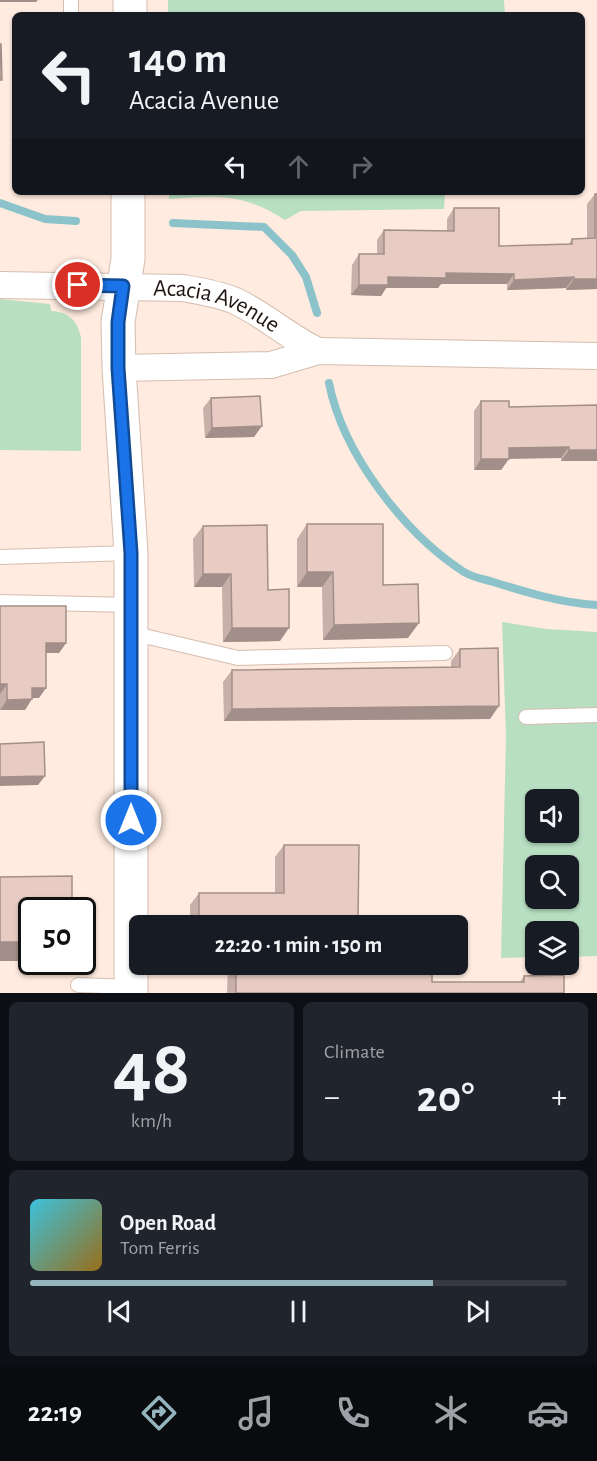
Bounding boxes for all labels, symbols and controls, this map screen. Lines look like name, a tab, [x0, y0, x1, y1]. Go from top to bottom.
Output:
icon: left	[30, 36, 108, 114]
text: 140 m	[129, 38, 227, 80]
text: Acacia Avenue	[129, 87, 279, 114]
icon: left	[219, 150, 252, 183]
icon: ahead	[282, 150, 315, 183]
icon: right	[345, 150, 378, 183]
pin	[52, 259, 103, 310]
icon: arrive	[61, 268, 94, 301]
street label: Acacia Avenue	[153, 277, 284, 337]
position arrow	[99, 788, 163, 852]
map controls	[525, 789, 579, 975]
button: sound	[525, 789, 579, 843]
button: search	[525, 855, 579, 909]
speed limit sign: 50	[18, 897, 96, 975]
button: layers	[525, 921, 579, 975]
text: 22:20 · 1 min · 150 m	[215, 934, 382, 956]
text: 48	[113, 1031, 190, 1109]
text: Climate	[324, 1042, 385, 1062]
text: 20°	[417, 1075, 474, 1120]
text: −	[324, 1081, 340, 1114]
text: +	[551, 1081, 567, 1114]
text: km/h	[131, 1111, 172, 1131]
text: Open Road	[120, 1212, 216, 1234]
text: Tom Ferris	[120, 1238, 200, 1258]
icon: previous	[103, 1295, 136, 1328]
icon: pause	[282, 1295, 315, 1328]
icon: next	[461, 1295, 494, 1328]
icon: directions	[138, 1392, 180, 1434]
icon: music	[235, 1392, 277, 1434]
icon: phone	[332, 1392, 374, 1434]
icon: climate	[430, 1392, 472, 1434]
icon: car	[527, 1392, 569, 1434]
text: 22:19	[28, 1399, 82, 1426]

